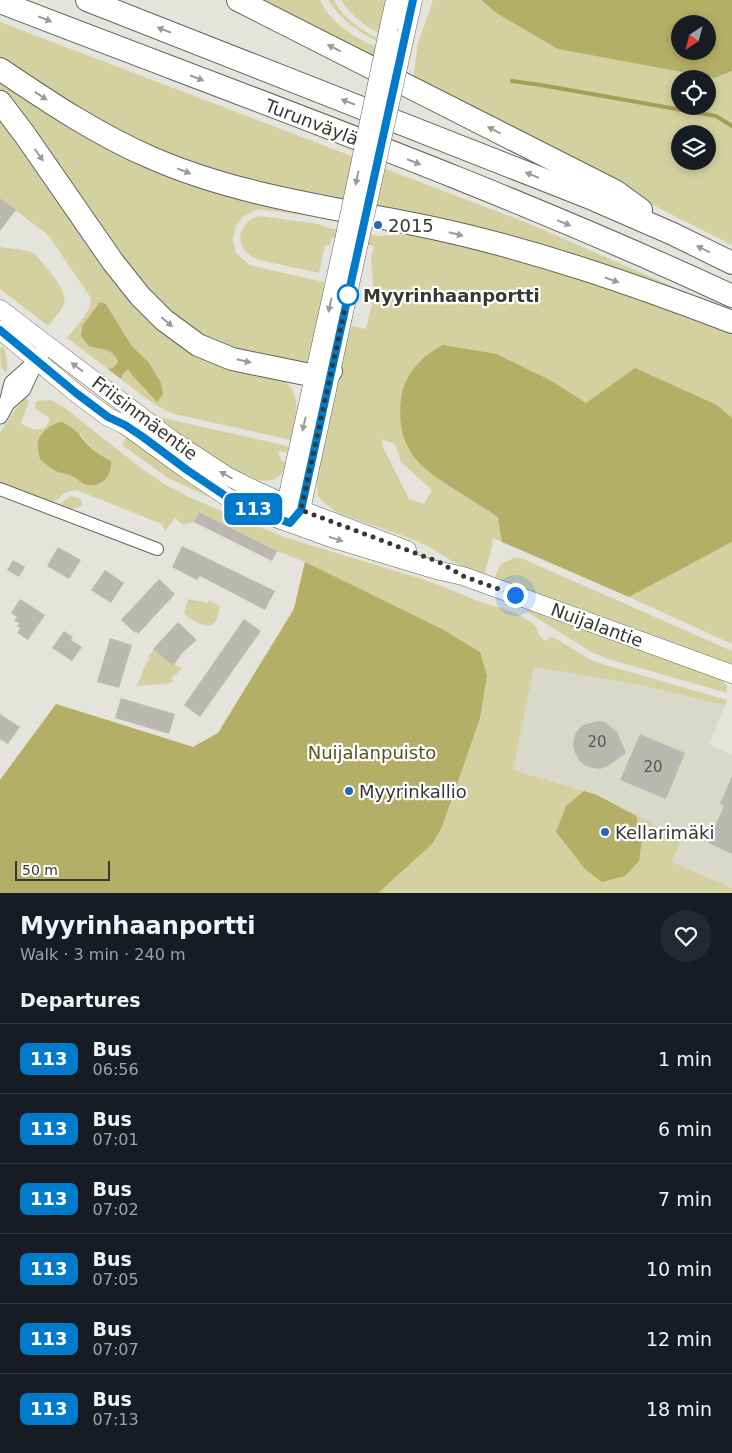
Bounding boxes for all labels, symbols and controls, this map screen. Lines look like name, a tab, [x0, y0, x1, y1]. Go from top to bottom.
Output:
north arrow	[671, 15, 716, 60]
map controls	[671, 15, 716, 170]
one-way arrow	[38, 16, 53, 24]
one-way arrow	[156, 26, 171, 34]
one-way arrow	[327, 44, 341, 52]
button: locate	[671, 70, 716, 115]
one-way arrow	[190, 74, 205, 82]
one-way arrow	[34, 91, 47, 101]
street label: Turunväylä	[261, 94, 362, 149]
one-way arrow	[340, 98, 355, 106]
button: layers	[671, 125, 716, 170]
one-way arrow	[487, 126, 501, 134]
one-way arrow	[34, 148, 44, 162]
one-way arrow	[407, 158, 422, 166]
one-way arrow	[177, 168, 192, 175]
one-way arrow	[353, 170, 361, 186]
one-way arrow	[525, 170, 539, 178]
place label: 2015	[388, 215, 434, 236]
marker: 2015	[372, 219, 384, 231]
one-way arrow	[557, 219, 572, 227]
one-way arrow	[449, 230, 464, 238]
one-way arrow	[696, 244, 710, 252]
one-way arrow	[605, 276, 620, 284]
marker: Myyrinhaanportti	[337, 284, 359, 306]
place label: Myyrinhaanportti	[363, 285, 540, 306]
one-way arrow	[326, 297, 334, 313]
one-way arrow	[161, 317, 174, 328]
one-way arrow	[236, 357, 251, 365]
one-way arrow	[70, 362, 84, 372]
street label: Friisinmäentie	[88, 372, 202, 464]
one-way arrow	[300, 416, 308, 432]
one-way arrow	[219, 471, 233, 479]
line badge: 113	[224, 493, 282, 525]
text: 113	[234, 498, 272, 519]
one-way arrow	[329, 536, 344, 543]
your location	[503, 583, 528, 608]
street label: Nuijalantie	[548, 599, 646, 651]
house number: 20	[587, 733, 607, 751]
park label: Nuijalanpuisto	[308, 742, 436, 763]
house number: 20	[643, 758, 663, 776]
place label: Myyrinkallio	[359, 781, 467, 802]
marker: Myyrinkallio	[343, 785, 355, 797]
place label: Kellarimäki	[615, 822, 714, 843]
marker: Kellarimäki	[599, 826, 611, 838]
scale bar	[15, 858, 110, 881]
text: 50 m	[22, 862, 58, 878]
button: heart	[660, 910, 712, 962]
text: Myyrinhaanportti	[20, 912, 256, 940]
text: Walk · 3 min · 240 m	[20, 945, 185, 964]
text: Departures	[20, 989, 141, 1011]
text: Bus	[93, 1038, 132, 1060]
text: 113	[30, 1048, 68, 1069]
text: 1 min	[658, 1048, 712, 1070]
text: 06:56	[93, 1060, 139, 1079]
text: Bus	[93, 1108, 132, 1130]
text: 113	[30, 1118, 68, 1139]
text: 6 min	[658, 1118, 712, 1140]
text: 07:01	[93, 1130, 139, 1149]
text: Bus	[93, 1178, 132, 1200]
text: 113	[30, 1188, 68, 1209]
text: 7 min	[658, 1188, 712, 1210]
text: 07:02	[93, 1200, 139, 1219]
text: Bus	[93, 1248, 132, 1270]
text: 113	[30, 1258, 68, 1279]
text: 10 min	[646, 1258, 712, 1280]
text: 07:05	[93, 1270, 139, 1289]
text: Bus	[93, 1318, 132, 1340]
text: 113	[30, 1328, 68, 1349]
text: 12 min	[646, 1328, 712, 1350]
text: 07:07	[93, 1340, 139, 1359]
text: Bus	[93, 1388, 132, 1410]
text: 113	[30, 1398, 68, 1419]
text: 18 min	[646, 1398, 712, 1420]
text: 07:13	[93, 1410, 139, 1429]

